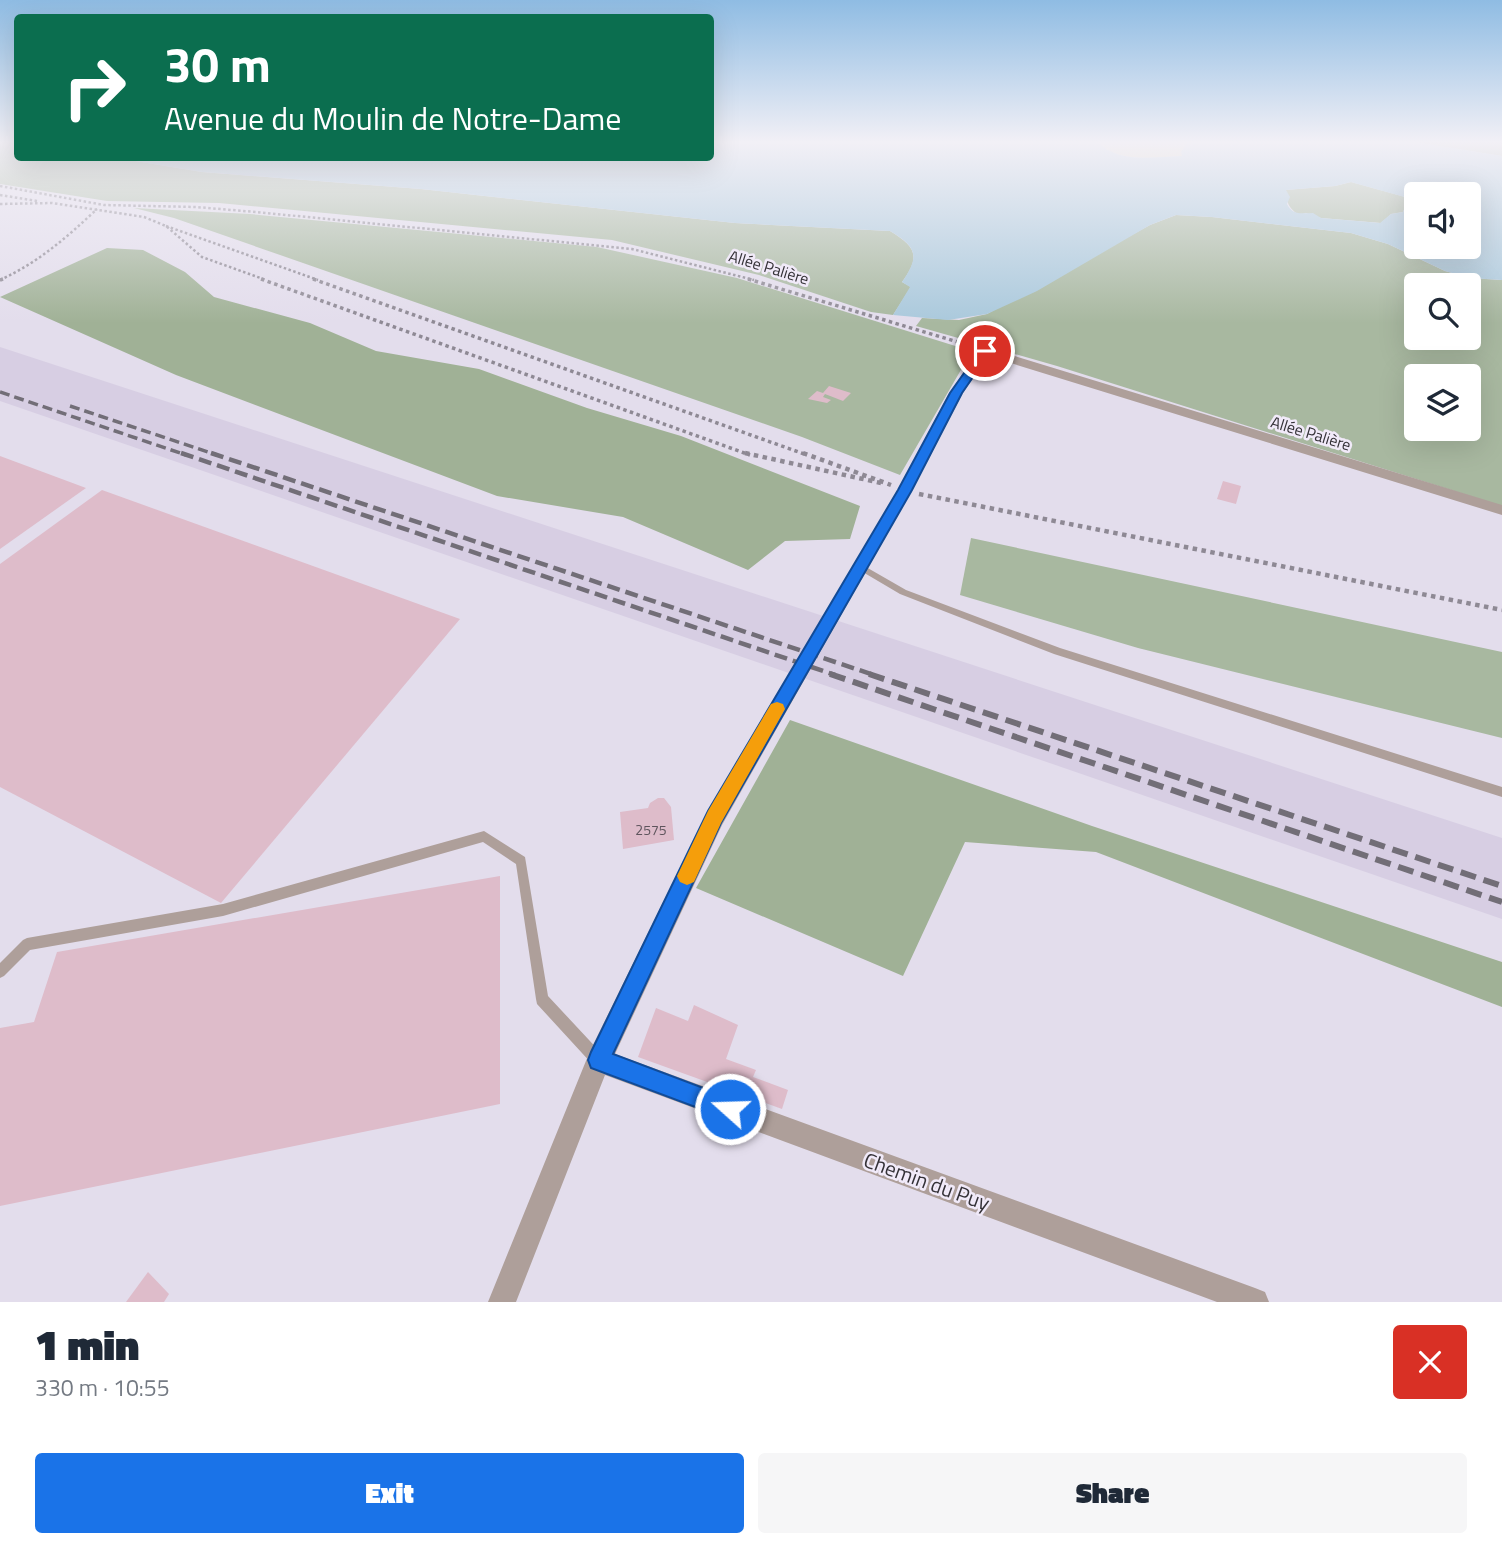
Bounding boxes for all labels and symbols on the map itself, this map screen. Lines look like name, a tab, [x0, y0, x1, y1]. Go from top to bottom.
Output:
street label: Allée Palière	[726, 243, 812, 291]
pin	[955, 321, 1015, 381]
street label: Allée Palière	[1268, 409, 1354, 457]
house number: 2575	[635, 819, 667, 840]
position arrow	[693, 1072, 767, 1146]
street label: Chemin du Puy	[860, 1143, 994, 1219]

